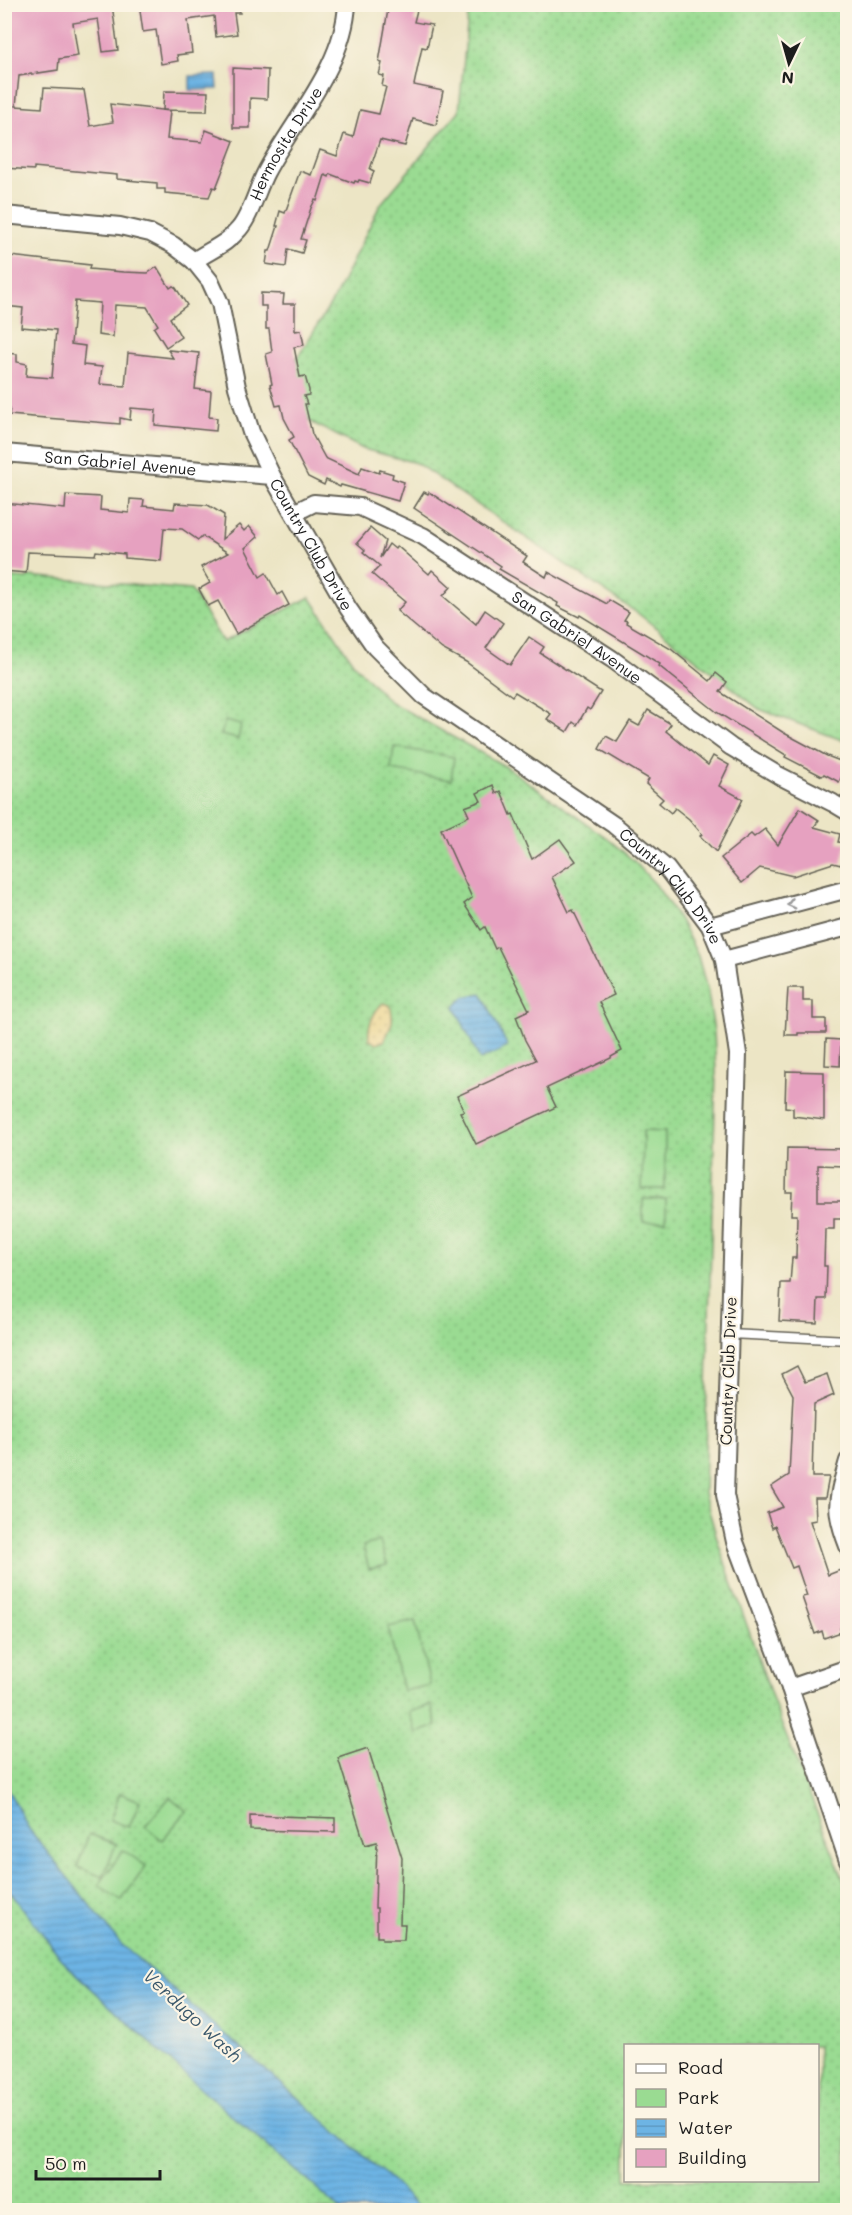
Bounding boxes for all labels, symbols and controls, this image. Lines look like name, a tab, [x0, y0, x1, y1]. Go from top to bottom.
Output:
north arrow	[759, 33, 819, 93]
text: N	[781, 67, 795, 89]
street label: Hermosita Drive	[244, 82, 326, 203]
street label: San Gabriel Avenue	[44, 446, 197, 479]
street label: Country Club Drive	[266, 474, 358, 614]
street label: San Gabriel Avenue	[508, 586, 647, 688]
street label: Country Club Drive	[615, 823, 727, 947]
one-way arrow	[786, 897, 797, 909]
street label: Country Club Drive	[714, 1296, 741, 1446]
water label: Verdugo Wash	[138, 1963, 247, 2067]
legend	[624, 2044, 819, 2182]
text: Road	[678, 2055, 723, 2079]
text: Park	[678, 2085, 719, 2109]
text: Water	[678, 2115, 733, 2139]
scale bar	[36, 2143, 160, 2181]
text: Building	[678, 2145, 746, 2169]
text: 50 m	[45, 2151, 87, 2175]

